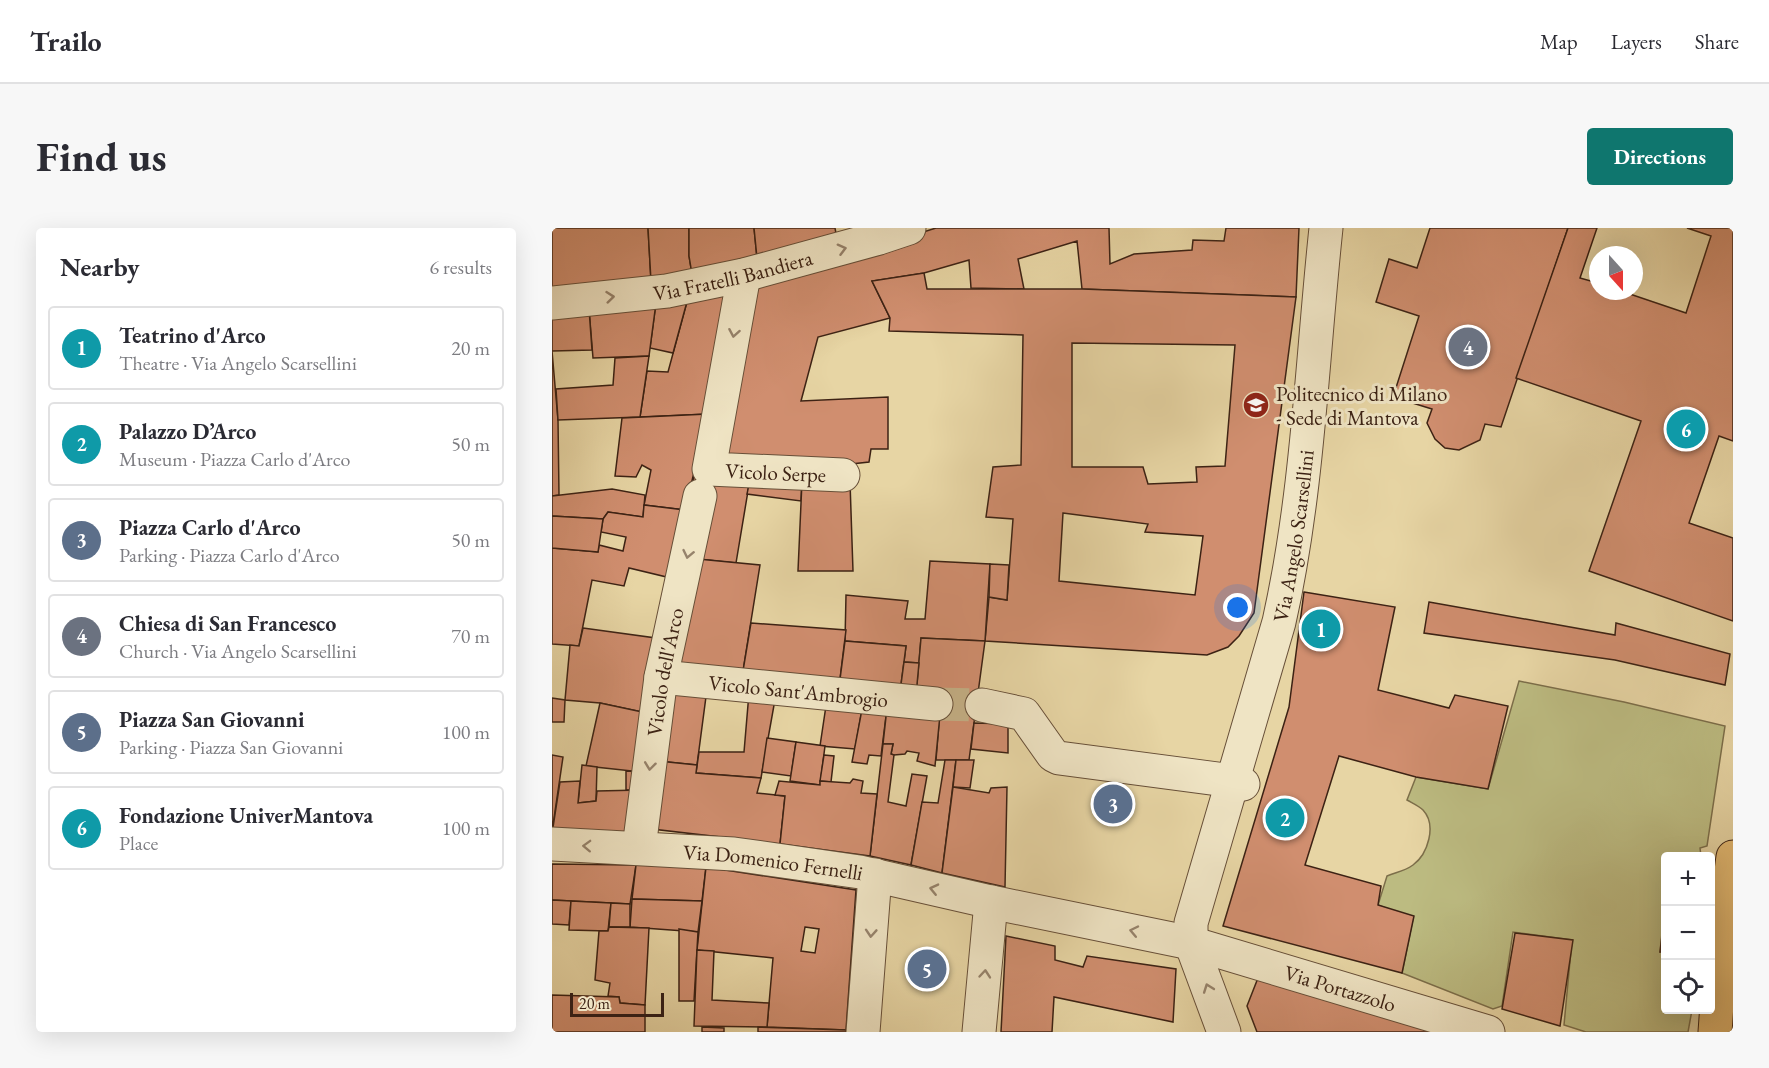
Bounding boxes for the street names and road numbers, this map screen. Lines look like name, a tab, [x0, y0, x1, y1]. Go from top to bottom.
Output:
street label: Via Fratelli Bandiera	[651, 243, 816, 306]
street label: Via Angelo Scarsellini	[1266, 448, 1319, 624]
street label: Vicolo Serpe	[725, 456, 827, 488]
street label: Vicolo dell'Arco	[640, 605, 689, 738]
street label: Vicolo Sant'Ambrogio	[707, 668, 890, 713]
street label: Via Domenico Fernelli	[682, 838, 866, 886]
street label: Via Portazzolo	[1281, 958, 1399, 1017]

